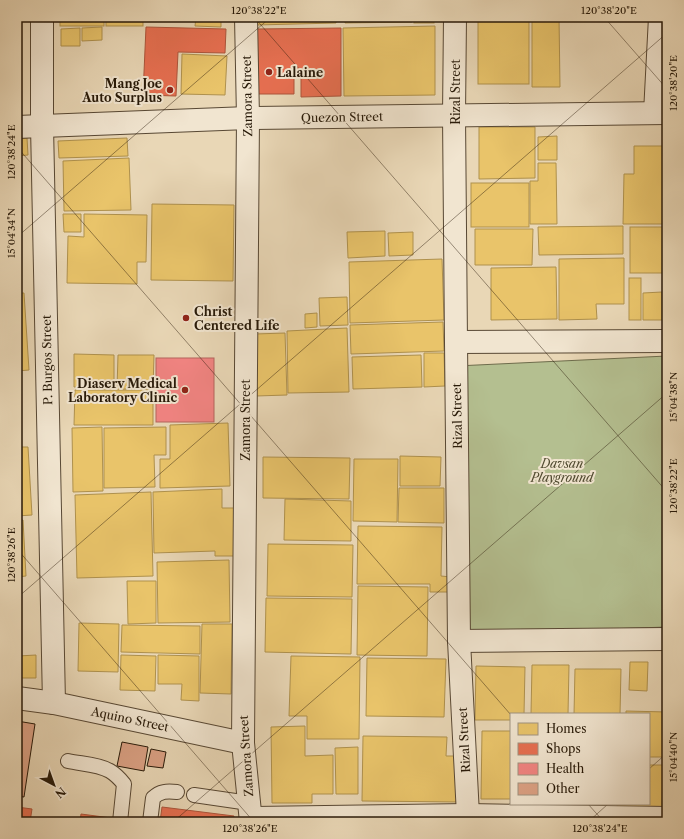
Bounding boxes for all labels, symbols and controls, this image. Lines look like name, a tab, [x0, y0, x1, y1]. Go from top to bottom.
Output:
text: 120°38'22"E	[231, 4, 287, 17]
text: 120°38'20"E	[581, 4, 637, 17]
street label: Zamora Street	[239, 54, 255, 137]
text: 120°38'20"E	[667, 55, 680, 111]
street label: Rizal Street	[448, 58, 463, 125]
place label: Lalaine	[277, 65, 323, 80]
marker: Lalaine	[264, 67, 274, 77]
place label: Mang Joe Auto Surplus	[81, 76, 162, 105]
marker: Mang Joe Auto Surplus	[165, 85, 175, 95]
street label: Quezon Street	[301, 109, 384, 125]
text: 120°38'24"E	[5, 124, 18, 180]
text: 15°04'34"N	[5, 208, 18, 258]
place label: Christ Centered Life	[194, 304, 280, 333]
marker: Christ Centered Life	[181, 313, 191, 323]
street label: P. Burgos Street	[39, 314, 55, 405]
text: 15°04'38"N	[667, 372, 680, 422]
place label: Diaserv Medical Laboratory Clinic	[68, 376, 177, 405]
street label: Zamora Street	[238, 379, 253, 461]
street label: Rizal Street	[449, 382, 465, 449]
marker: Diaserv Medical Laboratory Clinic	[180, 385, 190, 395]
park label: Davsan Playground	[530, 456, 595, 485]
text: 120°38'22"E	[667, 458, 680, 514]
text: 120°38'26"E	[5, 527, 18, 583]
street label: Aquino Street	[89, 703, 171, 735]
street label: Rizal Street	[455, 706, 473, 773]
legend	[510, 713, 650, 805]
street label: Zamora Street	[236, 714, 256, 797]
text: Homes	[546, 721, 586, 736]
text: 15°04'40"N	[667, 732, 680, 782]
text: Shops	[546, 741, 581, 756]
text: Health	[546, 761, 585, 776]
north arrow	[34, 765, 74, 805]
text: Other	[546, 781, 580, 796]
text: N	[52, 784, 69, 801]
text: 120°38'26"E	[222, 822, 278, 835]
text: 120°38'24"E	[572, 822, 628, 835]

